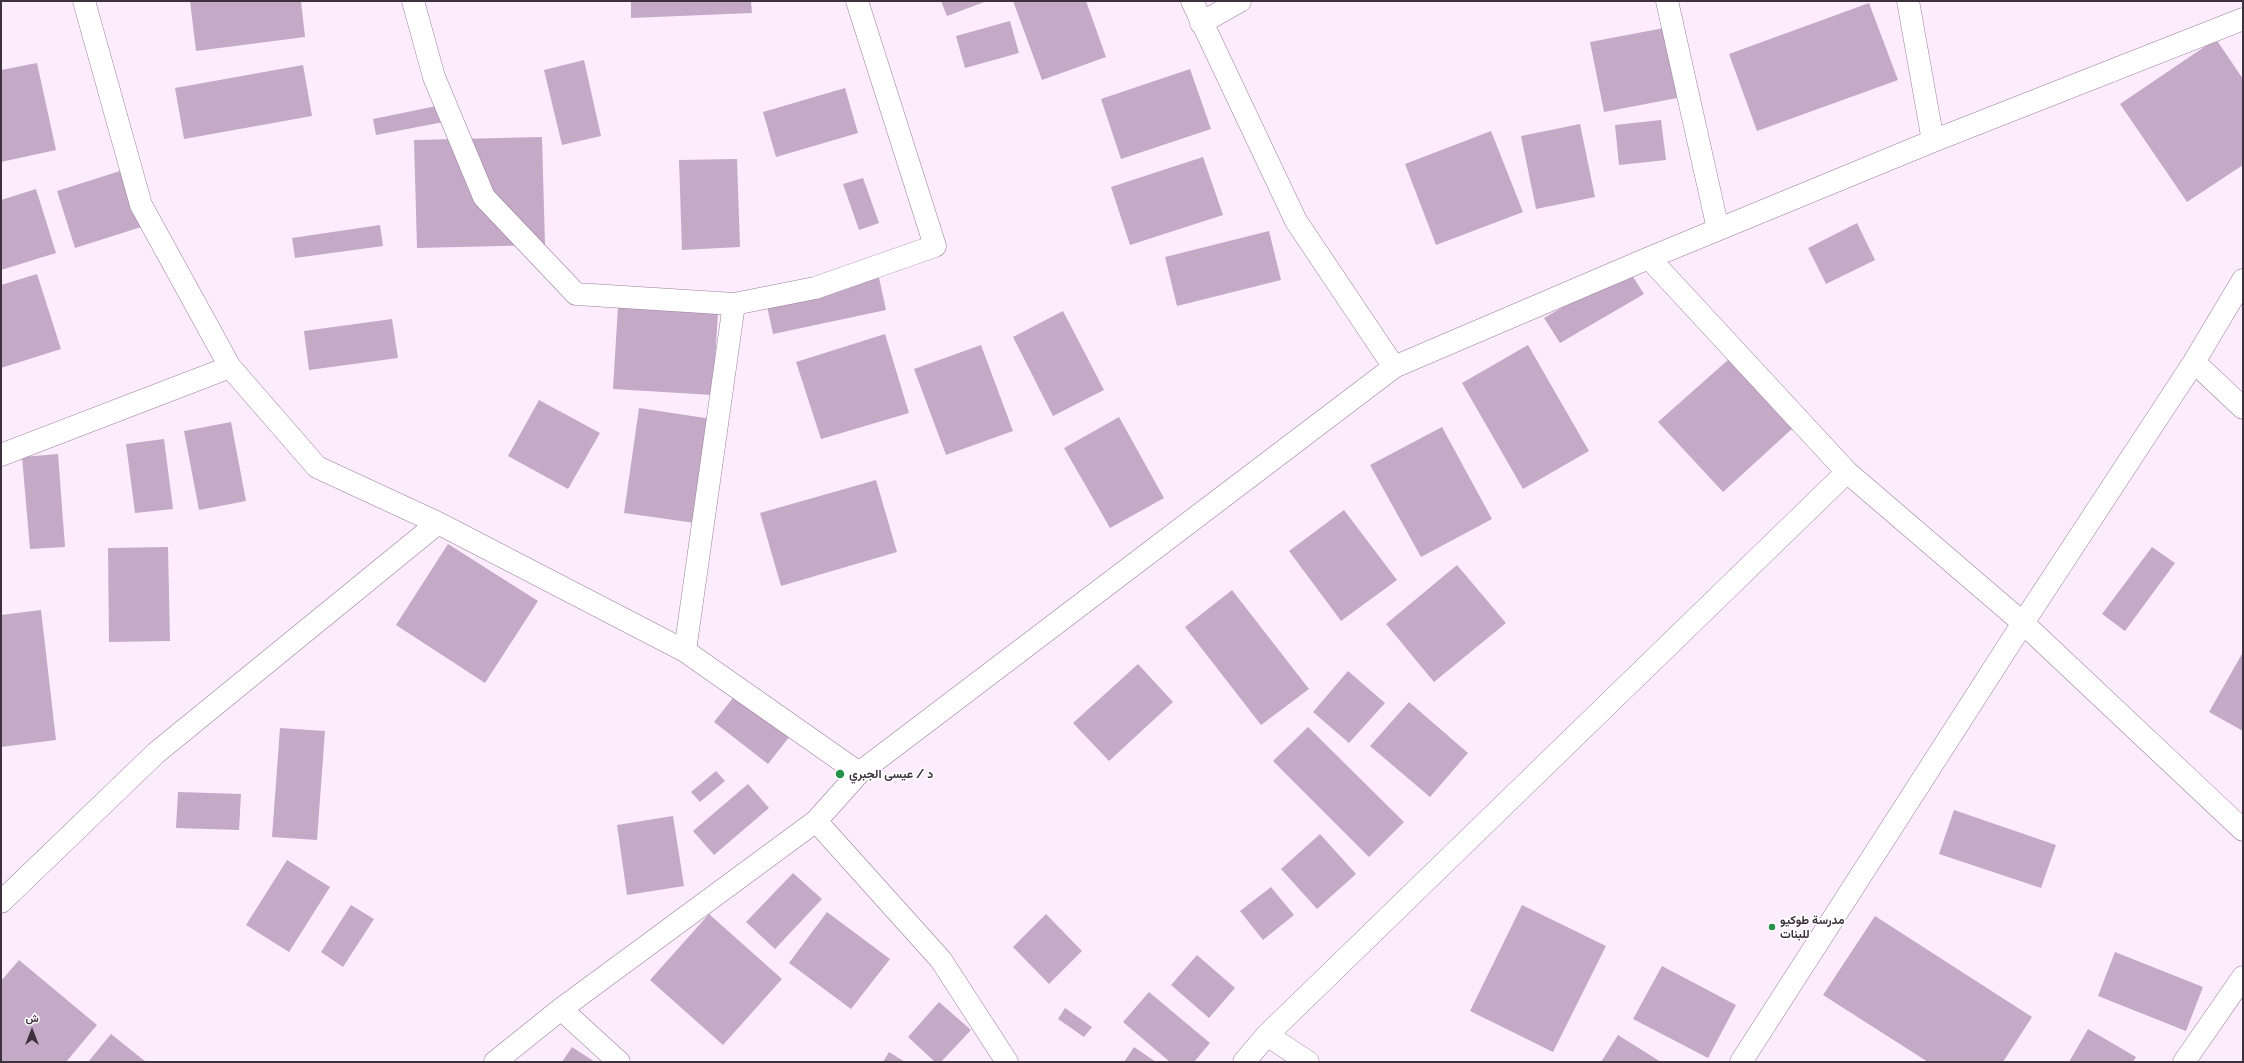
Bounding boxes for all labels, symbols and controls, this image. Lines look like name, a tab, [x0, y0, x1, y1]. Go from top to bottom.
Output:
place label: د / عيسى الجبري	[849, 767, 933, 781]
marker: د / عيسى الجبري	[834, 768, 846, 780]
place label: مدرسة طوكيو للبنات	[1780, 913, 1844, 941]
marker: مدرسة طوكيو للبنات	[1767, 922, 1777, 932]
north arrow	[12, 1011, 52, 1051]
text: ش	[25, 1012, 39, 1025]

